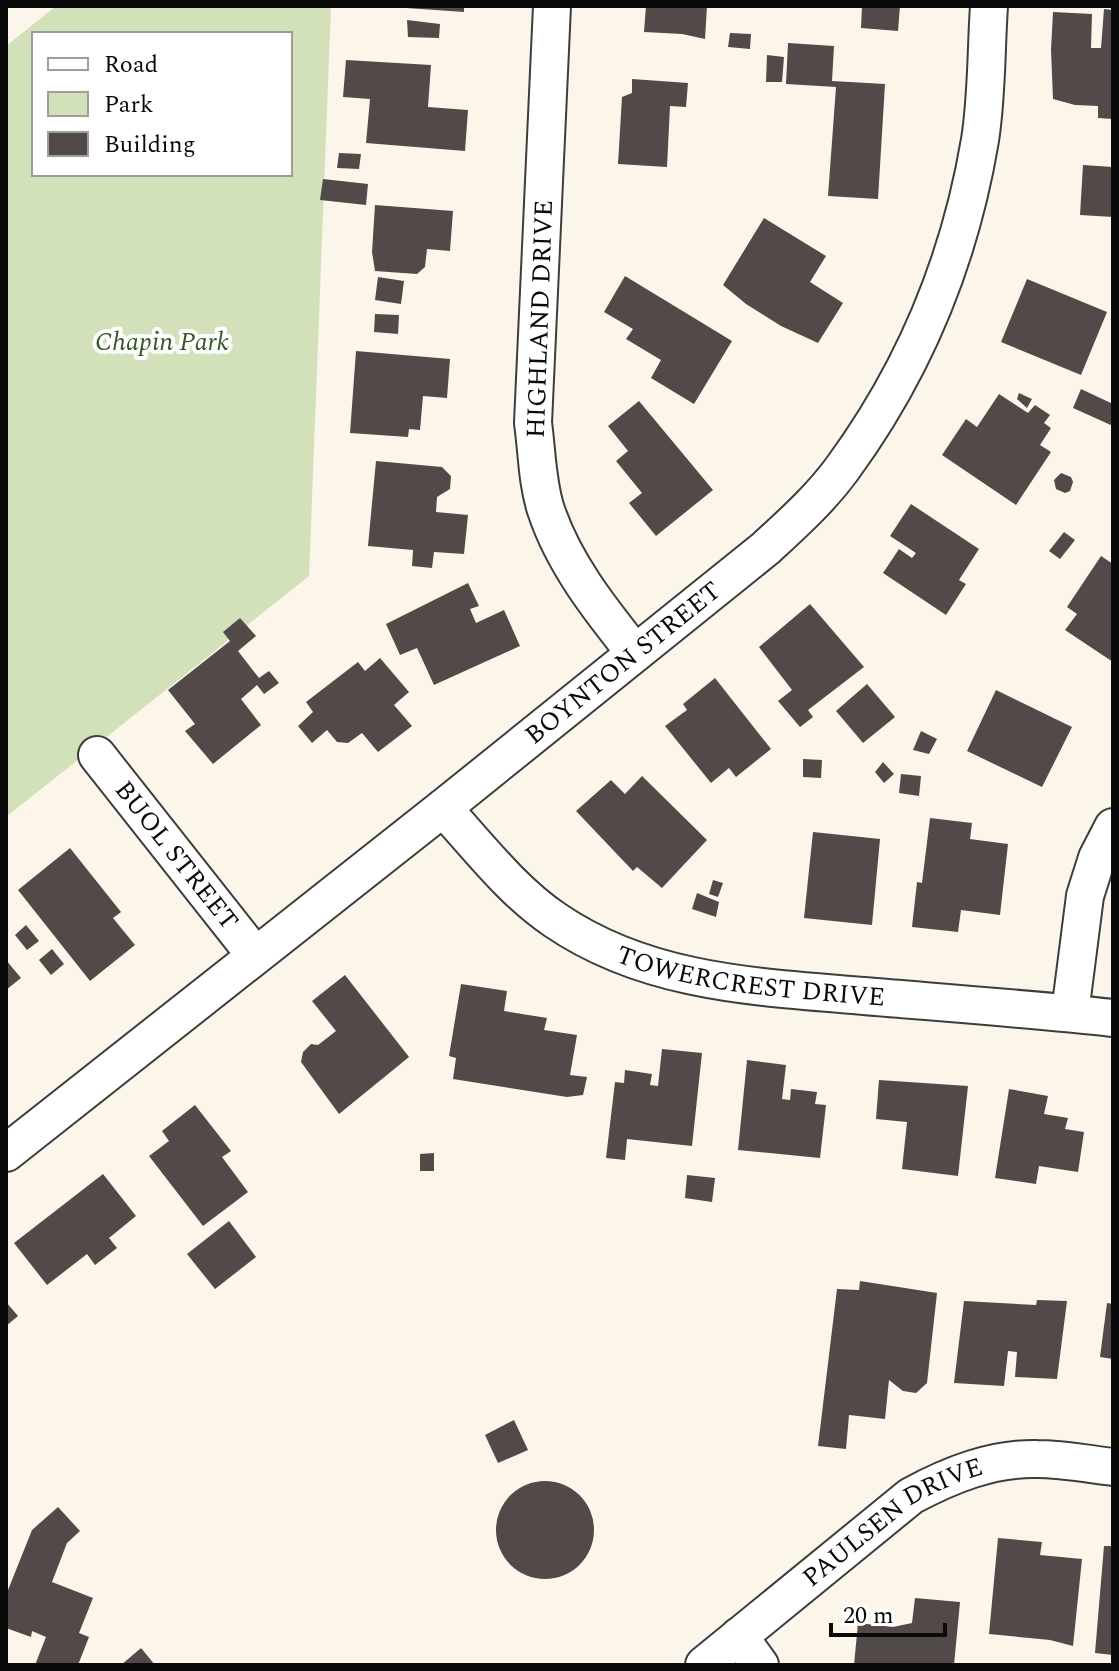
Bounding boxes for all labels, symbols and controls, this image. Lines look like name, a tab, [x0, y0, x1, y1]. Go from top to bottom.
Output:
legend	[32, 32, 292, 176]
text: Road	[104, 47, 158, 83]
text: Park	[104, 87, 154, 123]
text: Building	[104, 127, 196, 163]
street label: HIGHLAND DRIVE	[516, 199, 564, 439]
park label: Chapin Park	[95, 322, 229, 362]
street label: BOYNTON STREET	[516, 571, 730, 755]
street label: BUOL STREET	[104, 772, 248, 939]
street label: TOWERCREST DRIVE	[610, 935, 887, 1018]
street label: PAULSEN DRIVE	[794, 1447, 988, 1597]
scale bar	[831, 1587, 945, 1637]
text: 20 m	[843, 1598, 894, 1634]

